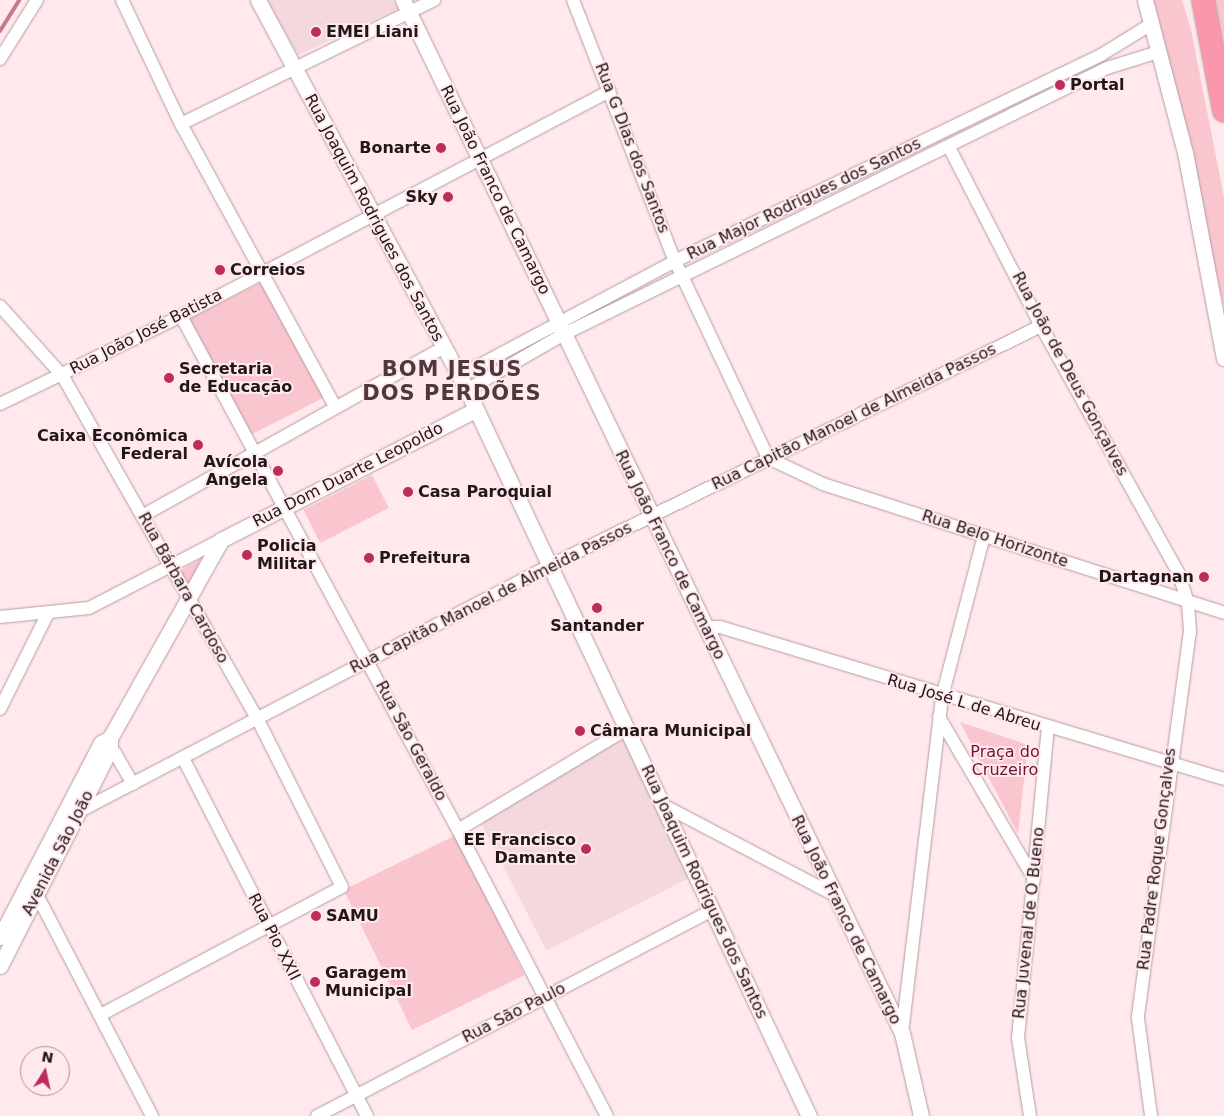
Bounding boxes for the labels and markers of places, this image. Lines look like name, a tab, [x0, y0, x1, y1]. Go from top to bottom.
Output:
place label: EMEI Liani	[326, 22, 419, 42]
marker: EMEI Liani	[310, 26, 322, 38]
place label: Portal	[1070, 75, 1125, 95]
marker: Portal	[1054, 79, 1066, 91]
place label: Bonarte	[359, 138, 431, 158]
marker: Bonarte	[435, 142, 447, 154]
place label: Sky	[405, 187, 438, 207]
marker: Sky	[442, 191, 454, 203]
place label: Correios	[230, 260, 305, 280]
marker: Correios	[214, 264, 226, 276]
place label: Secretaria de Educação	[179, 359, 292, 397]
marker: Secretaria de Educação	[163, 372, 175, 384]
place label: Caixa Econômica Federal	[37, 426, 188, 464]
marker: Caixa Econômica Federal	[192, 439, 204, 451]
place label: Avícola Angela	[204, 452, 268, 490]
marker: Avícola Angela	[272, 465, 284, 477]
place label: Casa Paroquial	[418, 482, 552, 502]
marker: Casa Paroquial	[402, 486, 414, 498]
place label: Policia Militar	[257, 536, 316, 574]
place label: Prefeitura	[379, 548, 470, 568]
marker: Policia Militar	[241, 549, 253, 561]
marker: Prefeitura	[363, 552, 375, 564]
place label: Dartagnan	[1099, 567, 1194, 587]
marker: Dartagnan	[1198, 571, 1210, 583]
marker: Santander	[591, 602, 603, 614]
place label: Santander	[550, 616, 644, 636]
place label: Câmara Municipal	[590, 721, 751, 741]
marker: Câmara Municipal	[574, 725, 586, 737]
place label: EE Francisco Damante	[464, 830, 576, 868]
marker: EE Francisco Damante	[580, 843, 592, 855]
place label: SAMU	[326, 906, 379, 926]
marker: SAMU	[310, 910, 322, 922]
place label: Garagem Municipal	[325, 963, 412, 1001]
marker: Garagem Municipal	[309, 976, 321, 988]

